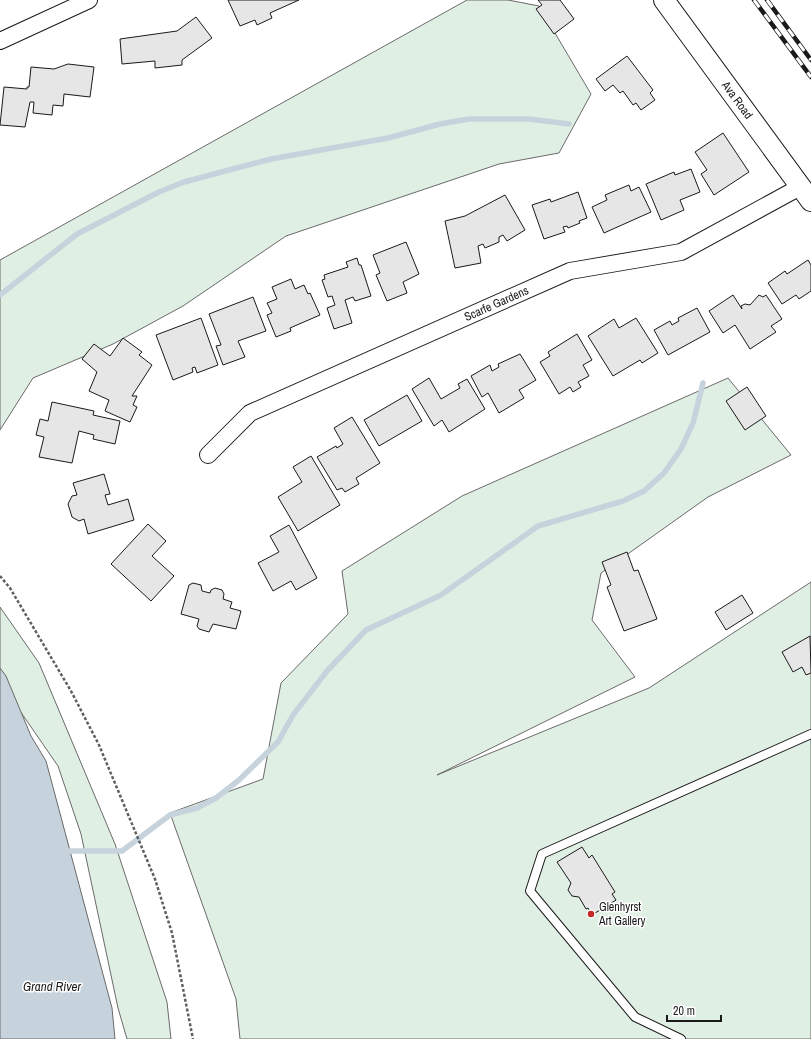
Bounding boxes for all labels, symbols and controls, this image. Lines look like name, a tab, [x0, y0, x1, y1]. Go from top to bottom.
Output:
street label: Ava Road	[717, 77, 756, 122]
street label: Scarfe Gardens	[462, 282, 531, 325]
place label: Glenhyrst Art Gallery	[598, 899, 646, 929]
marker: Glenhyrst Art Gallery	[586, 909, 596, 919]
water label: Grand River	[23, 978, 81, 995]
scale bar	[667, 997, 721, 1023]
text: 20 m	[673, 1003, 695, 1019]

